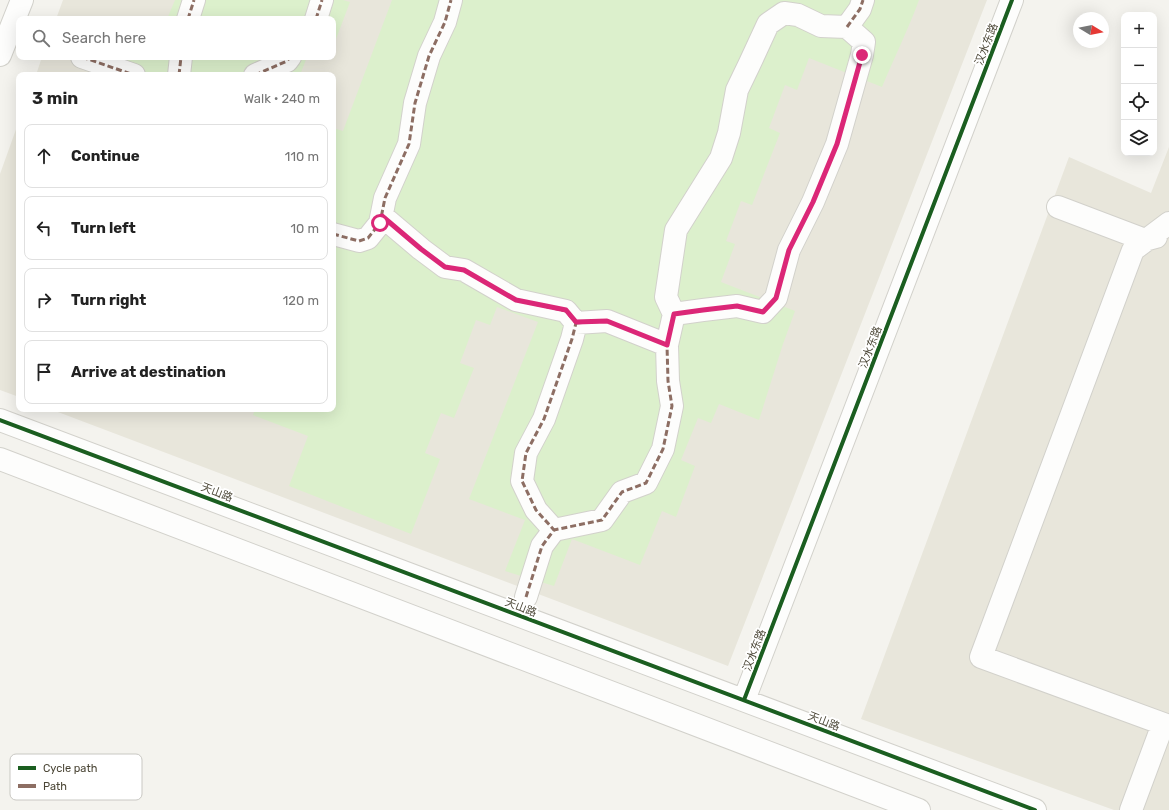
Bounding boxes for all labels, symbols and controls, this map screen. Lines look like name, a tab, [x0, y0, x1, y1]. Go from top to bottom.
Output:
north arrow	[1073, 12, 1109, 48]
map controls	[1121, 12, 1157, 156]
button: +	[1121, 12, 1157, 48]
search box	[16, 16, 336, 60]
street label: 汉水东路	[973, 21, 1000, 67]
icon: search	[30, 27, 52, 49]
text: Search here	[62, 29, 146, 47]
route end	[853, 46, 871, 64]
button: −	[1121, 48, 1157, 84]
button: locate	[1121, 84, 1157, 120]
text: 3 min	[32, 88, 78, 108]
text: Walk · 240 m	[244, 91, 320, 106]
button: layers	[1121, 120, 1157, 156]
icon: ahead	[33, 145, 55, 167]
text: Continue	[71, 147, 140, 165]
text: 110 m	[285, 149, 319, 164]
route start	[371, 214, 389, 232]
icon: left	[33, 217, 55, 239]
text: Turn left	[71, 219, 136, 237]
text: 10 m	[290, 221, 319, 236]
icon: right	[33, 289, 55, 311]
text: Turn right	[71, 291, 146, 309]
text: 120 m	[283, 293, 319, 308]
street label: 汉水东路	[857, 324, 884, 370]
icon: arrive	[33, 361, 55, 383]
text: Arrive at destination	[71, 363, 226, 381]
street label: 天山路	[199, 480, 235, 504]
street label: 天山路	[503, 595, 539, 619]
street label: 汉水东路	[741, 627, 768, 673]
street label: 天山路	[806, 709, 842, 733]
legend	[10, 754, 142, 800]
text: Cycle path	[43, 762, 97, 775]
text: Path	[43, 780, 67, 793]

